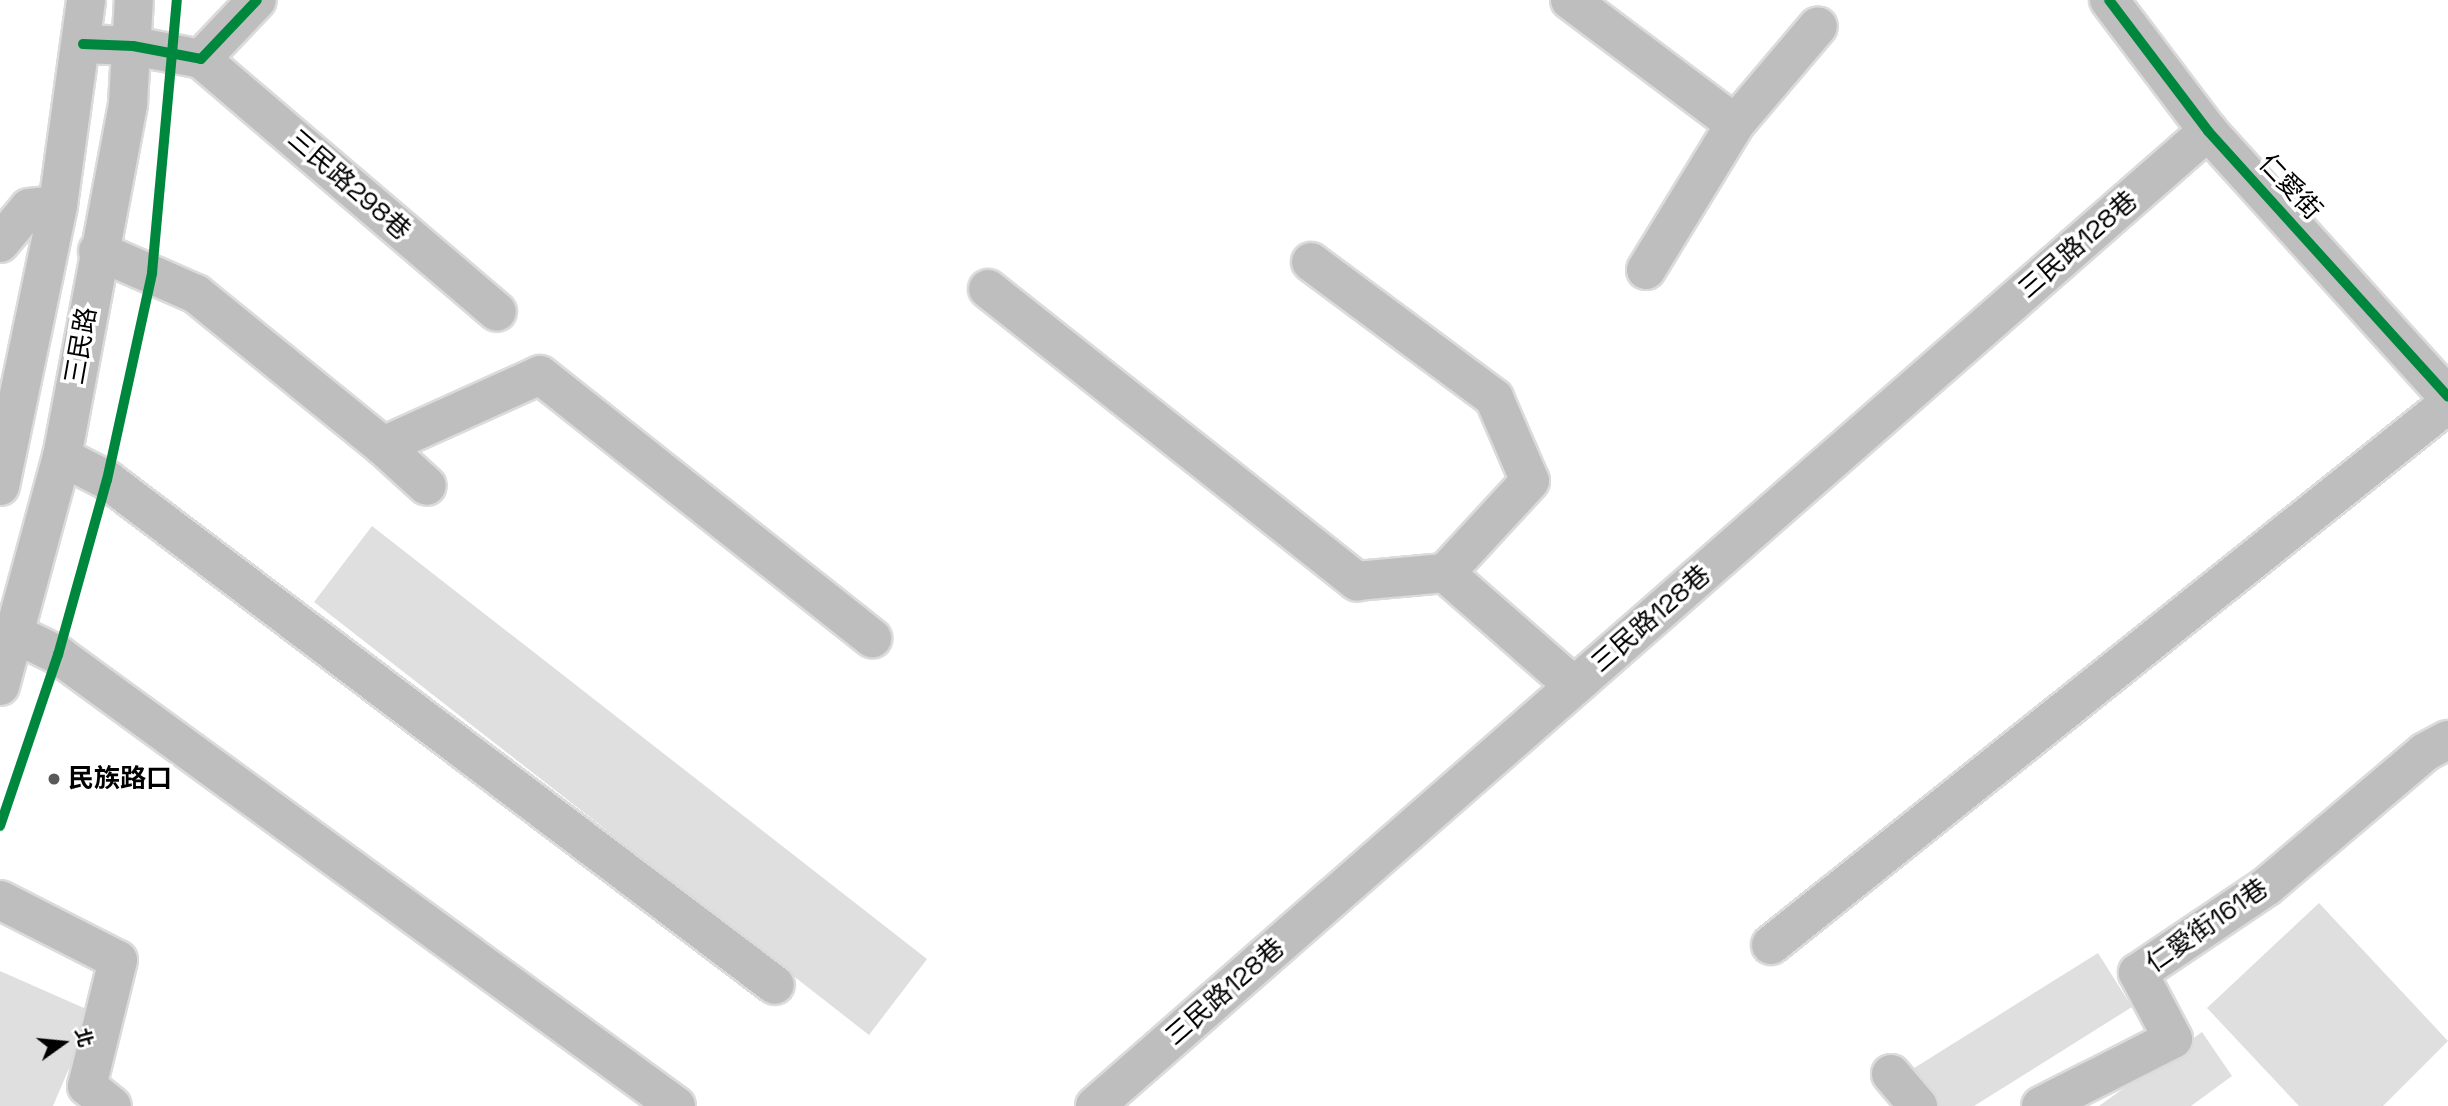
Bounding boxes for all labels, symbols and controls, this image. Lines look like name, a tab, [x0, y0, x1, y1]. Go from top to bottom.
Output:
street label: 三民路298巷	[282, 123, 416, 247]
street label: 仁愛街	[2252, 148, 2328, 226]
street label: 三民路128巷	[2012, 185, 2144, 305]
street label: 三民路	[59, 305, 103, 387]
street label: 三民路128巷	[1585, 559, 1717, 679]
place label: 民族路口	[68, 763, 172, 795]
marker: 民族路口	[46, 771, 62, 787]
street label: 仁愛街161巷	[2140, 873, 2274, 979]
street label: 三民路128巷	[1159, 932, 1291, 1052]
north arrow	[28, 1008, 98, 1078]
text: 北	[69, 1025, 98, 1050]

